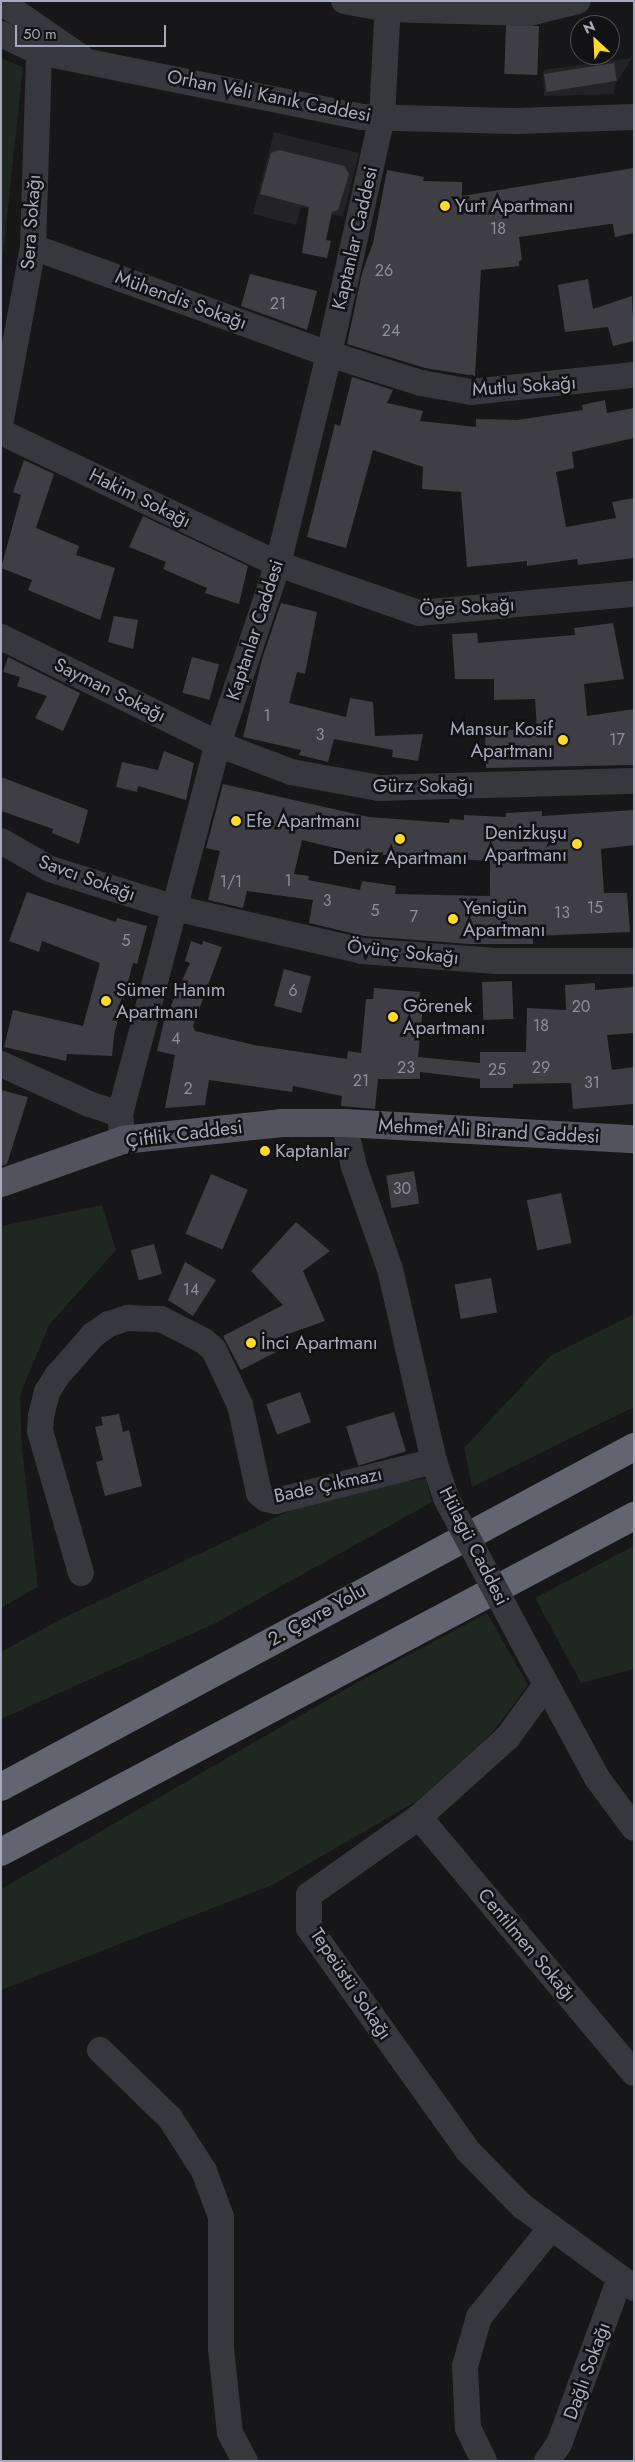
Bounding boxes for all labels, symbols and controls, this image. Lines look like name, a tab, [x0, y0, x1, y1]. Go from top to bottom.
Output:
scale bar	[18, 15, 169, 47]
north arrow	[570, 15, 620, 65]
text: N	[580, 16, 598, 39]
text: 50 m	[23, 23, 57, 45]
street label: Orhan Veli Kanık Caddesi	[165, 65, 373, 127]
street label: Kaptanlar Caddesi	[327, 164, 383, 312]
street label: Sera Sokağı	[16, 174, 46, 270]
place label: Yurt Apartmanı	[455, 195, 573, 217]
marker: Yurt Apartmanı	[439, 200, 451, 212]
house number: 18	[490, 219, 506, 239]
house number: 26	[375, 261, 393, 281]
street label: Mühendis Sokağı	[112, 266, 250, 334]
house number: 21	[270, 294, 286, 314]
house number: 24	[382, 321, 400, 341]
street label: Mutlu Sokağı	[471, 371, 577, 401]
street label: Hakim Sokağı	[85, 464, 195, 532]
street label: Kaptanlar Caddesi	[222, 557, 288, 703]
street label: Öḡe Sokağı	[419, 593, 515, 621]
street label: Sayman Sokağı	[50, 653, 170, 727]
house number: 1	[263, 706, 271, 726]
place label: Mansur Kosif Apartmanı	[450, 718, 553, 762]
house number: 3	[316, 725, 324, 745]
house number: 17	[609, 730, 625, 750]
marker: Mansur Kosif Apartmanı	[557, 734, 569, 746]
street label: Gürz Sokağı	[373, 775, 473, 797]
place label: Efe Apartmanı	[246, 810, 360, 832]
marker: Efe Apartmanı	[230, 815, 242, 827]
place label: Denizkuşu Apartmanı	[485, 822, 567, 866]
marker: Deniz Apartmanı	[394, 833, 406, 845]
marker: Denizkuşu Apartmanı	[571, 838, 583, 850]
place label: Deniz Apartmanı	[333, 847, 467, 869]
street label: Savcı Sokağı	[36, 850, 138, 906]
house number: 1	[284, 871, 292, 891]
house number: 1/1	[220, 872, 242, 892]
house number: 3	[323, 891, 331, 911]
place label: Yenigün Apartmanı	[463, 897, 545, 941]
house number: 15	[587, 898, 603, 918]
house number: 5	[370, 901, 380, 921]
house number: 13	[554, 903, 570, 923]
house number: 7	[410, 907, 418, 927]
marker: Yenigün Apartmanı	[447, 913, 459, 925]
house number: 5	[121, 931, 131, 951]
street label: Övünç Sokağı	[346, 935, 460, 969]
place label: Sümer Hanım Apartmanı	[116, 979, 226, 1023]
house number: 6	[288, 981, 298, 1001]
marker: Sümer Hanım Apartmanı	[100, 995, 112, 1007]
place label: Görenek Apartmanı	[403, 995, 485, 1039]
house number: 20	[572, 997, 590, 1017]
marker: Görenek Apartmanı	[387, 1011, 399, 1023]
house number: 18	[533, 1016, 549, 1036]
house number: 4	[171, 1029, 181, 1049]
house number: 23	[397, 1058, 415, 1078]
house number: 29	[532, 1058, 550, 1078]
house number: 25	[488, 1060, 506, 1080]
house number: 21	[353, 1071, 369, 1091]
house number: 31	[584, 1073, 600, 1093]
house number: 2	[183, 1079, 193, 1099]
street label: Mehmet Ali Birand Caddesi	[378, 1114, 600, 1148]
street label: Çiftlik Caddesi	[124, 1116, 244, 1152]
place label: Kaptanlar	[275, 1140, 349, 1162]
marker: Kaptanlar	[259, 1145, 271, 1157]
house number: 30	[393, 1179, 411, 1199]
house number: 14	[183, 1280, 199, 1300]
place label: İnci Apartmanı	[261, 1332, 378, 1354]
marker: İnci Apartmanı	[245, 1337, 257, 1349]
street label: Bade Çıkmazı	[272, 1462, 384, 1508]
street label: Hülagü Caddesi	[434, 1483, 514, 1609]
street label: 2. Çevre Yolu	[264, 1579, 370, 1651]
street label: Centilmen Sokağı	[473, 1884, 581, 2006]
street label: Tepeüstü Sokağı	[305, 1924, 397, 2044]
street label: Dağlı Sokağı	[559, 2319, 615, 2423]

